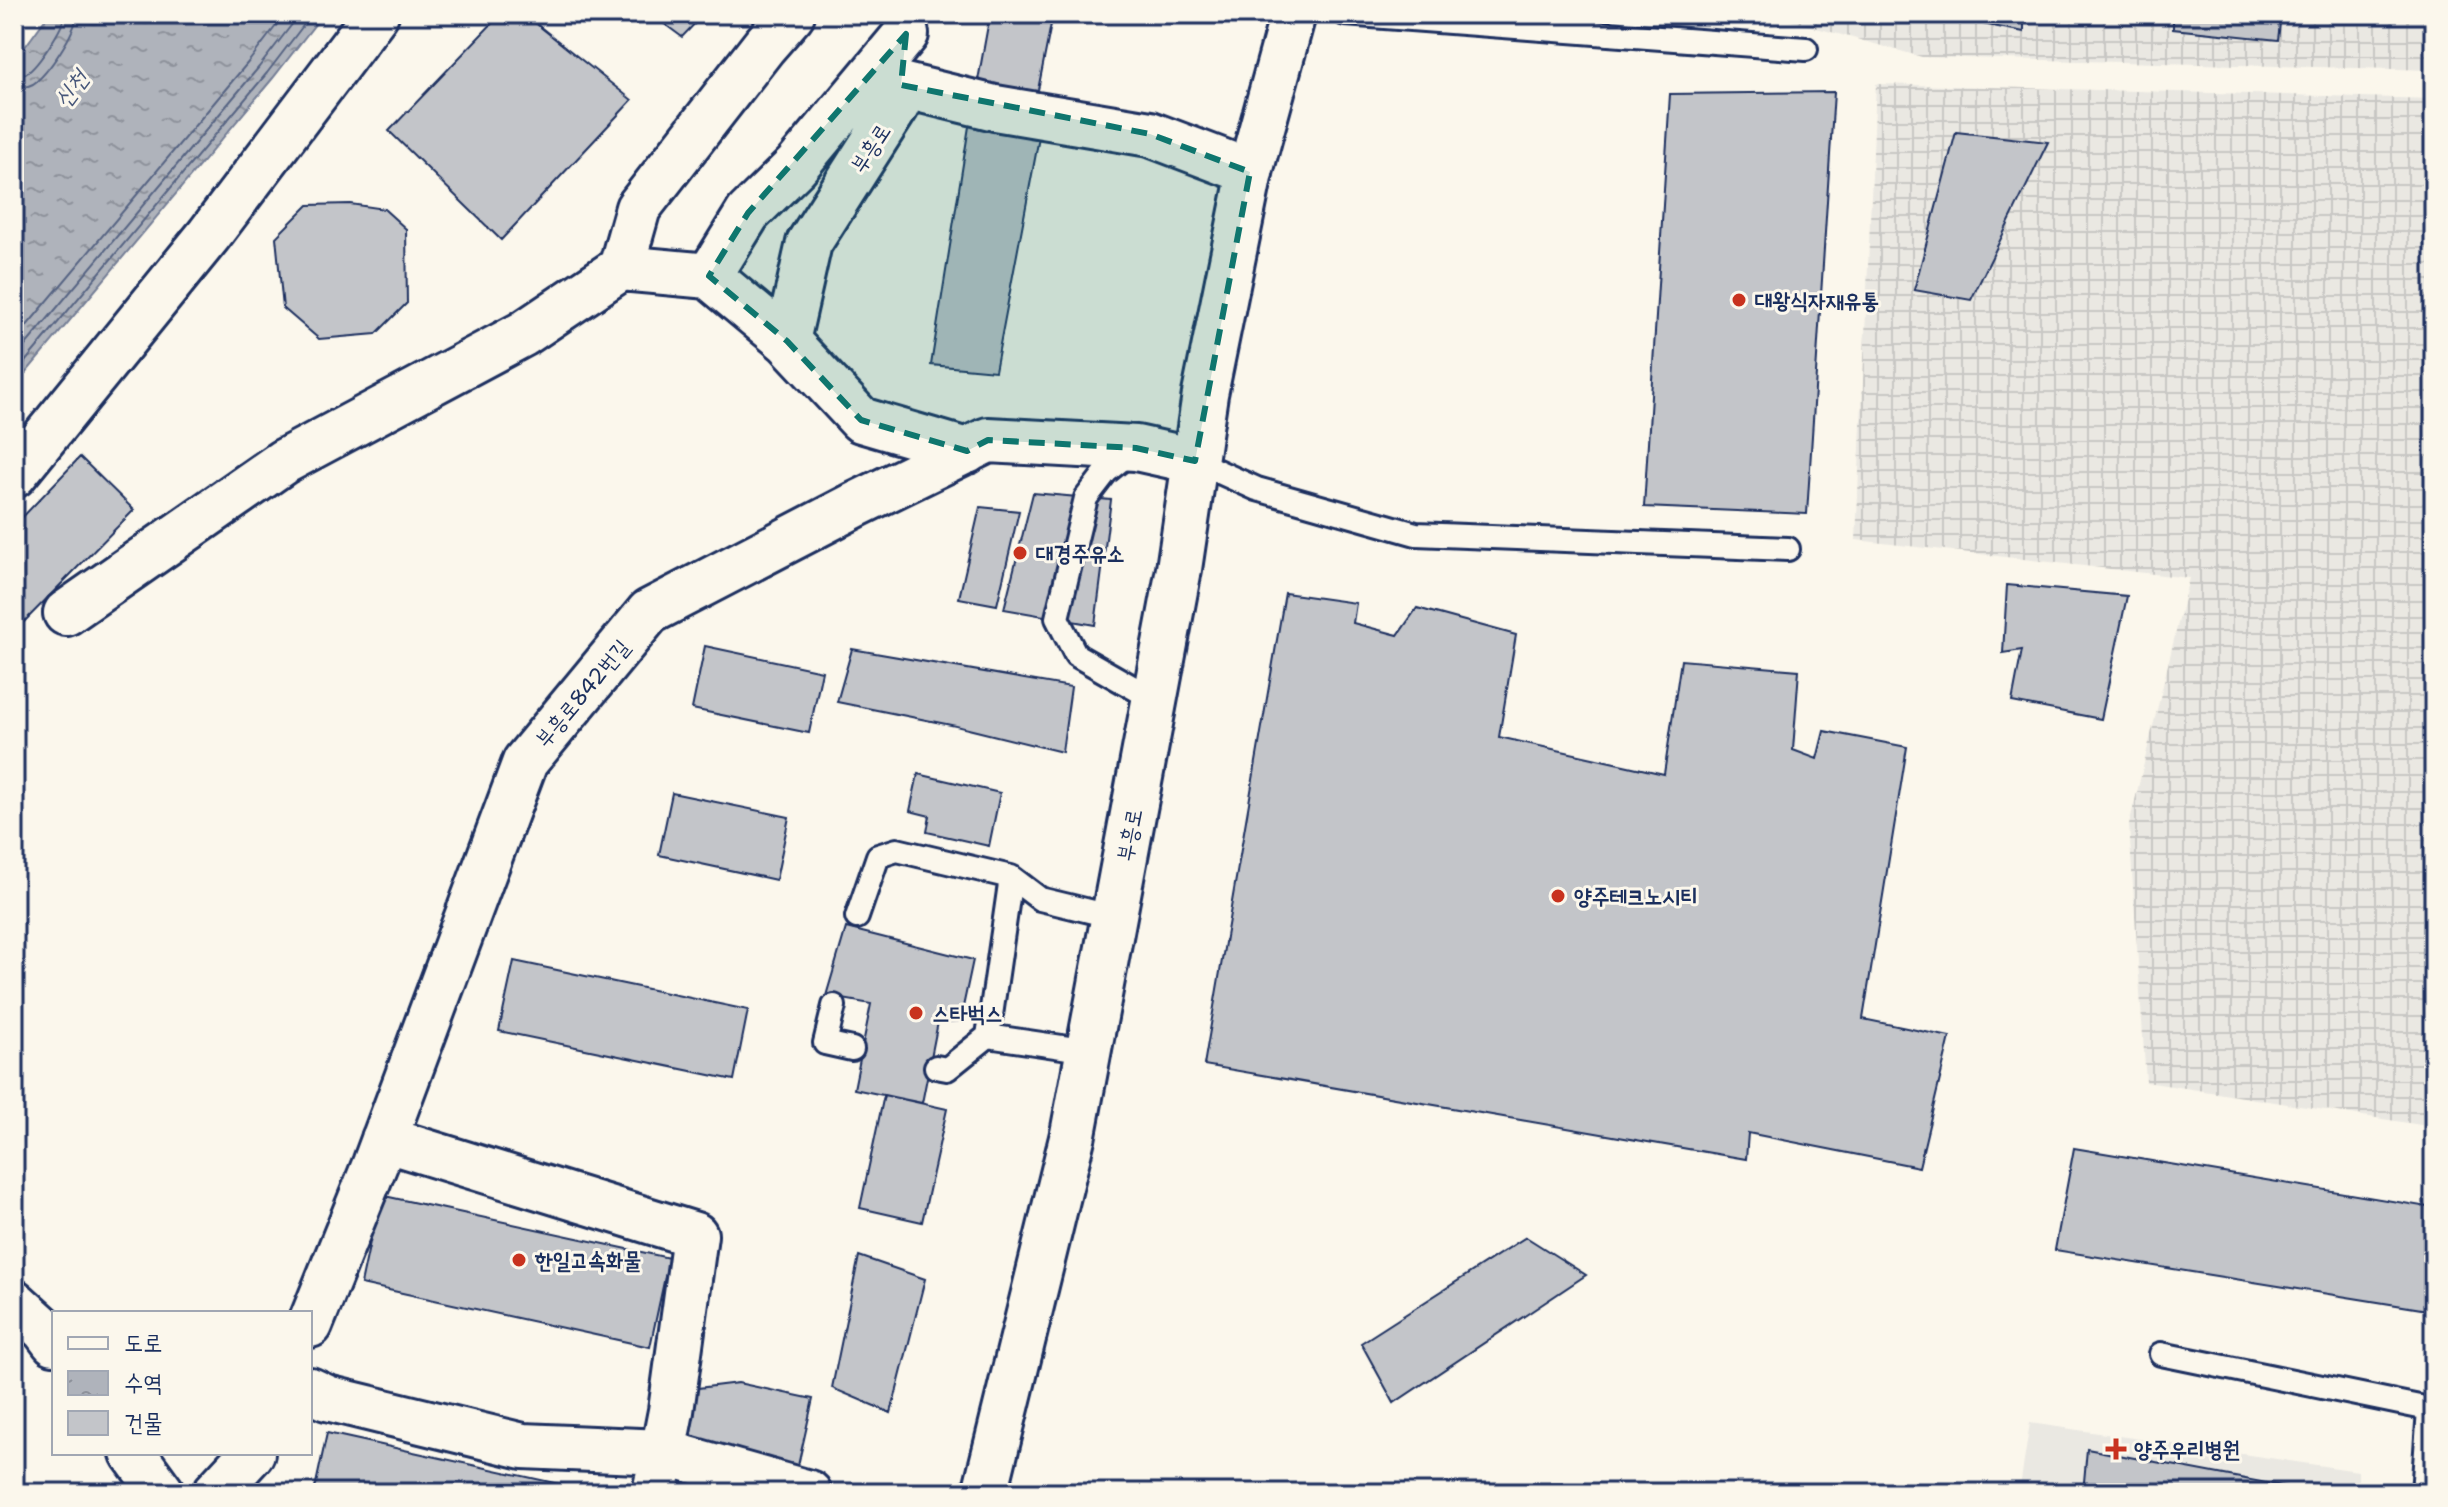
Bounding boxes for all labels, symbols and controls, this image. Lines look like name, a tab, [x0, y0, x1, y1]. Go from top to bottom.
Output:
water label: 신천	[47, 62, 97, 114]
street label: 부흥로	[844, 118, 897, 178]
place label: 대왕식자재유통	[1755, 286, 1879, 315]
marker: 대왕식자재유통	[1730, 291, 1748, 309]
place label: 대경주유소	[1036, 539, 1125, 568]
marker: 대경주유소	[1011, 544, 1029, 562]
street label: 부흥로842번길	[529, 633, 636, 753]
street label: 부흥로	[1110, 806, 1149, 864]
place label: 양주테크노시티	[1574, 882, 1698, 911]
marker: 양주테크노시티	[1549, 887, 1567, 905]
place label: 스타벅스	[932, 999, 1003, 1028]
marker: 스타벅스	[907, 1004, 925, 1022]
place label: 한일고속화물	[534, 1246, 641, 1275]
marker: 한일고속화물	[510, 1251, 528, 1269]
legend	[52, 1311, 312, 1455]
text: 도로	[124, 1327, 163, 1359]
text: 수역	[124, 1367, 163, 1399]
text: 건물	[124, 1407, 163, 1439]
place label: 양주우리병원	[2134, 1435, 2240, 1464]
marker: 양주우리병원	[2105, 1438, 2127, 1460]

